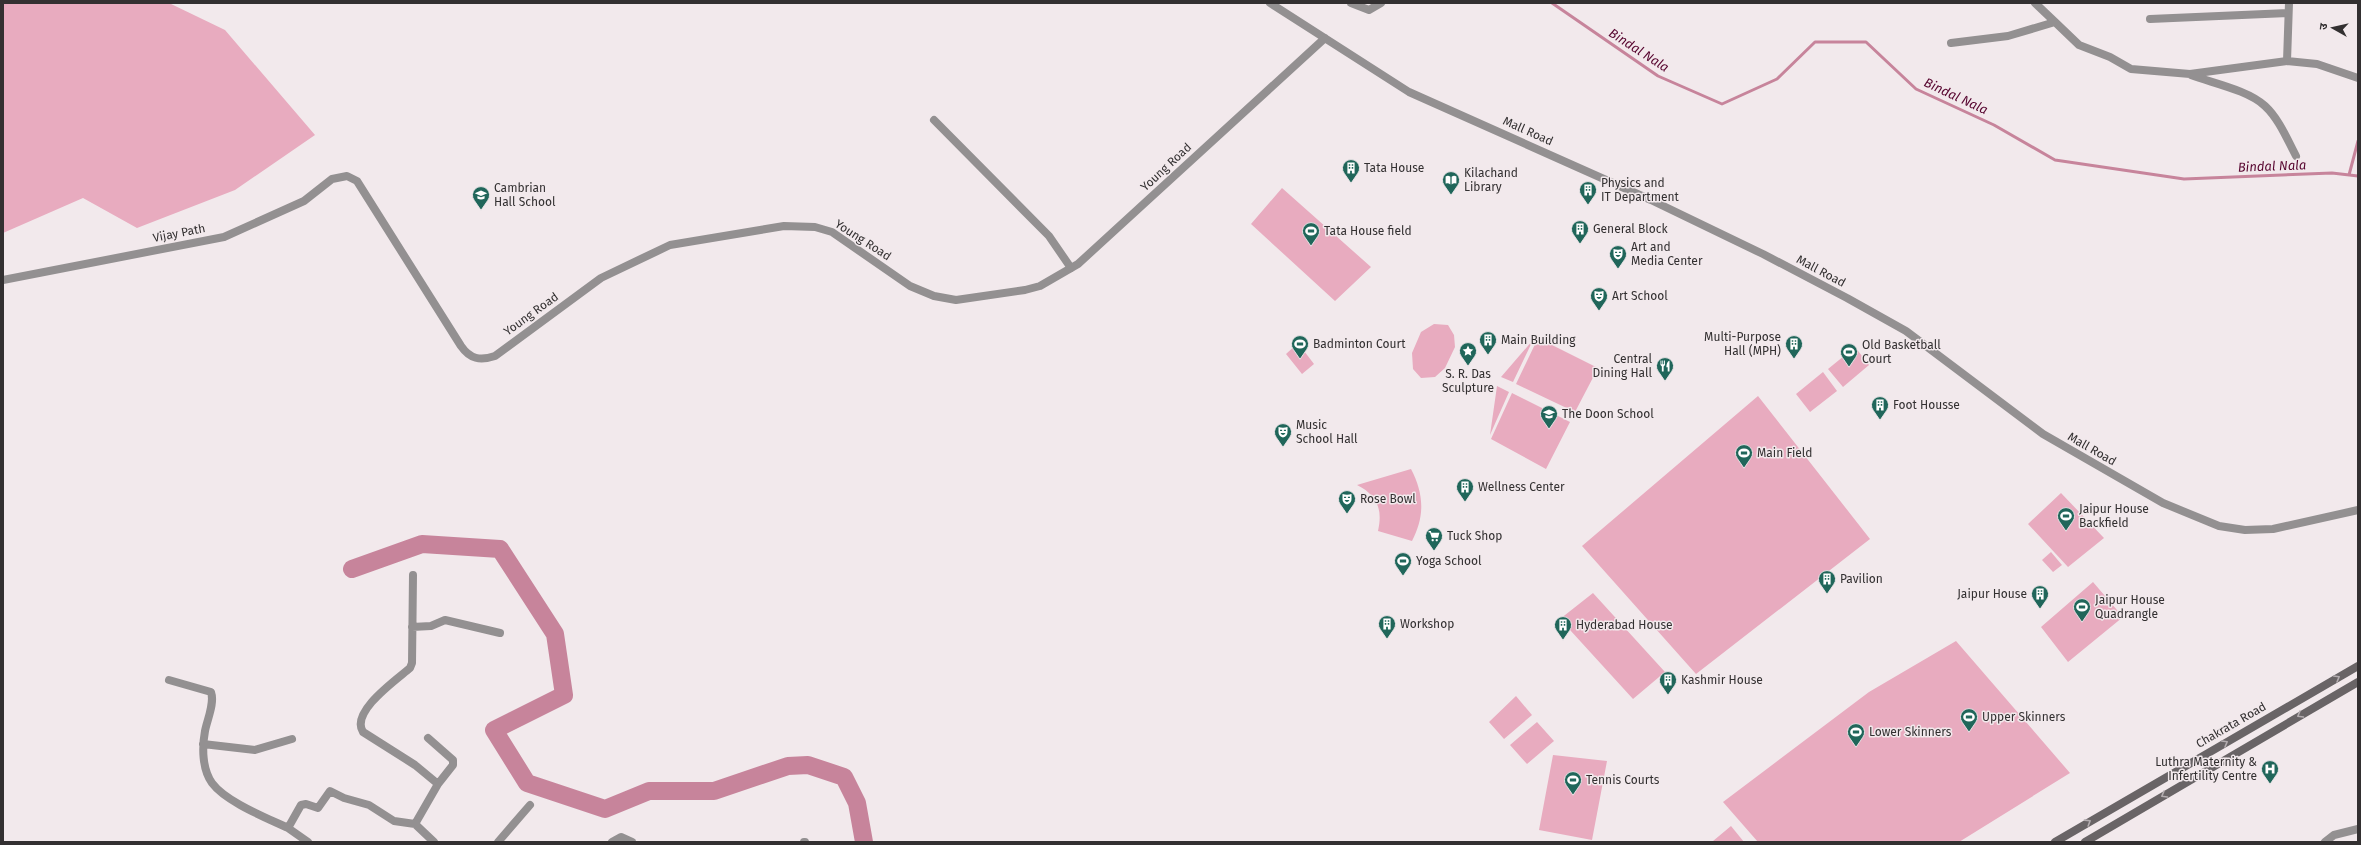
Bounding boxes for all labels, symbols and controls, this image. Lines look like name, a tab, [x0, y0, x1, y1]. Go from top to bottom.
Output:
north arrow	[2313, 8, 2353, 48]
text: उ	[2317, 22, 2331, 31]
water label: Bindal Nala	[1606, 25, 1672, 75]
water label: Bindal Nala	[1922, 75, 1990, 117]
street label: Mall Road	[1501, 114, 1555, 148]
street label: Young Road	[1138, 140, 1194, 194]
water label: Bindal Nala	[2238, 157, 2306, 175]
building icon: Tata House	[1341, 158, 1361, 183]
place label: Tata House	[1364, 161, 1424, 175]
place label: Kilachand Library	[1464, 166, 1518, 194]
library icon: Kilachand Library	[1441, 170, 1461, 195]
place label: Physics and IT Department	[1601, 176, 1680, 204]
building icon: Physics and IT Department	[1578, 180, 1598, 205]
place label: Cambrian Hall School	[494, 181, 556, 209]
school or university icon: Cambrian Hall School	[471, 185, 491, 210]
street label: Young Road	[832, 217, 894, 263]
building icon: General Block	[1570, 219, 1590, 244]
street label: Vijay Path	[152, 221, 206, 245]
sports icon: Tata House field	[1301, 221, 1321, 246]
place label: General Block	[1593, 222, 1668, 236]
place label: Tata House field	[1324, 224, 1412, 238]
place label: Art and Media Center	[1631, 240, 1703, 268]
theatre icon: Art and Media Center	[1608, 244, 1628, 269]
street label: Mall Road	[1794, 252, 1848, 290]
theatre icon: Art School	[1589, 286, 1609, 311]
place label: Art School	[1612, 289, 1668, 303]
street label: Young Road	[501, 290, 561, 338]
building icon: Main Building	[1478, 330, 1498, 355]
place label: Multi-Purpose Hall (MPH)	[1704, 330, 1781, 358]
place label: Main Building	[1501, 333, 1576, 347]
sports icon: Badminton Court	[1290, 334, 1310, 359]
building icon: Multi-Purpose Hall (MPH)	[1784, 334, 1804, 359]
place label: Badminton Court	[1313, 337, 1406, 351]
place label: Old Basketball Court	[1862, 338, 1941, 366]
place icon: S. R. Das Sculpture	[1458, 341, 1478, 366]
sports icon: Old Basketball Court	[1839, 342, 1859, 367]
place label: Central Dining Hall	[1592, 352, 1652, 380]
restaurant icon: Central Dining Hall	[1655, 356, 1675, 381]
place label: S. R. Das Sculpture	[1442, 367, 1494, 395]
building icon: Foot Housse	[1870, 395, 1890, 420]
place label: Foot Housse	[1893, 398, 1960, 412]
school or university icon: The Doon School	[1539, 404, 1559, 429]
place label: The Doon School	[1562, 407, 1654, 421]
place label: Music School Hall	[1296, 418, 1358, 446]
theatre icon: Music School Hall	[1273, 422, 1293, 447]
street label: Mall Road	[2065, 430, 2119, 468]
sports icon: Main Field	[1734, 443, 1754, 468]
place label: Main Field	[1757, 446, 1813, 460]
building icon: Wellness Center	[1455, 477, 1475, 502]
place label: Wellness Center	[1478, 480, 1565, 494]
theatre icon: Rose Bowl	[1337, 489, 1357, 514]
place label: Rose Bowl	[1360, 492, 1416, 506]
place label: Jaipur House Backfield	[2079, 502, 2149, 530]
sports icon: Jaipur House Backfield	[2056, 506, 2076, 531]
supermarket icon: Tuck Shop	[1424, 526, 1444, 551]
place label: Tuck Shop	[1447, 529, 1502, 543]
sports icon: Yoga School	[1393, 551, 1413, 576]
place label: Yoga School	[1416, 554, 1482, 568]
building icon: Pavilion	[1817, 569, 1837, 594]
place label: Pavilion	[1840, 572, 1883, 586]
building icon: Jaipur House	[2030, 584, 2050, 609]
place label: Jaipur House	[1957, 587, 2027, 601]
place label: Jaipur House Quadrangle	[2095, 593, 2165, 621]
sports icon: Jaipur House Quadrangle	[2072, 597, 2092, 622]
building icon: Workshop	[1377, 614, 1397, 639]
building icon: Hyderabad House	[1553, 615, 1573, 640]
place label: Workshop	[1400, 617, 1454, 631]
place label: Hyderabad House	[1576, 618, 1673, 632]
building icon: Kashmir House	[1658, 670, 1678, 695]
place label: Kashmir House	[1681, 673, 1763, 687]
one-way arrow	[2333, 675, 2341, 682]
street label: Chakrata Road	[2193, 699, 2269, 751]
sports icon: Upper Skinners	[1959, 707, 1979, 732]
place label: Upper Skinners	[1982, 710, 2066, 724]
one-way arrow	[2297, 711, 2304, 718]
sports icon: Lower Skinners	[1846, 722, 1866, 747]
place label: Lower Skinners	[1869, 725, 1952, 739]
one-way arrow	[2221, 740, 2228, 747]
place label: Luthra Maternity & Infertility Centre	[2155, 755, 2257, 783]
hospital icon: Luthra Maternity & Infertility Centre	[2260, 759, 2280, 784]
sports icon: Tennis Courts	[1563, 770, 1583, 795]
place label: Tennis Courts	[1586, 773, 1660, 787]
one-way arrow	[2161, 791, 2168, 798]
one-way arrow	[2084, 819, 2091, 826]

